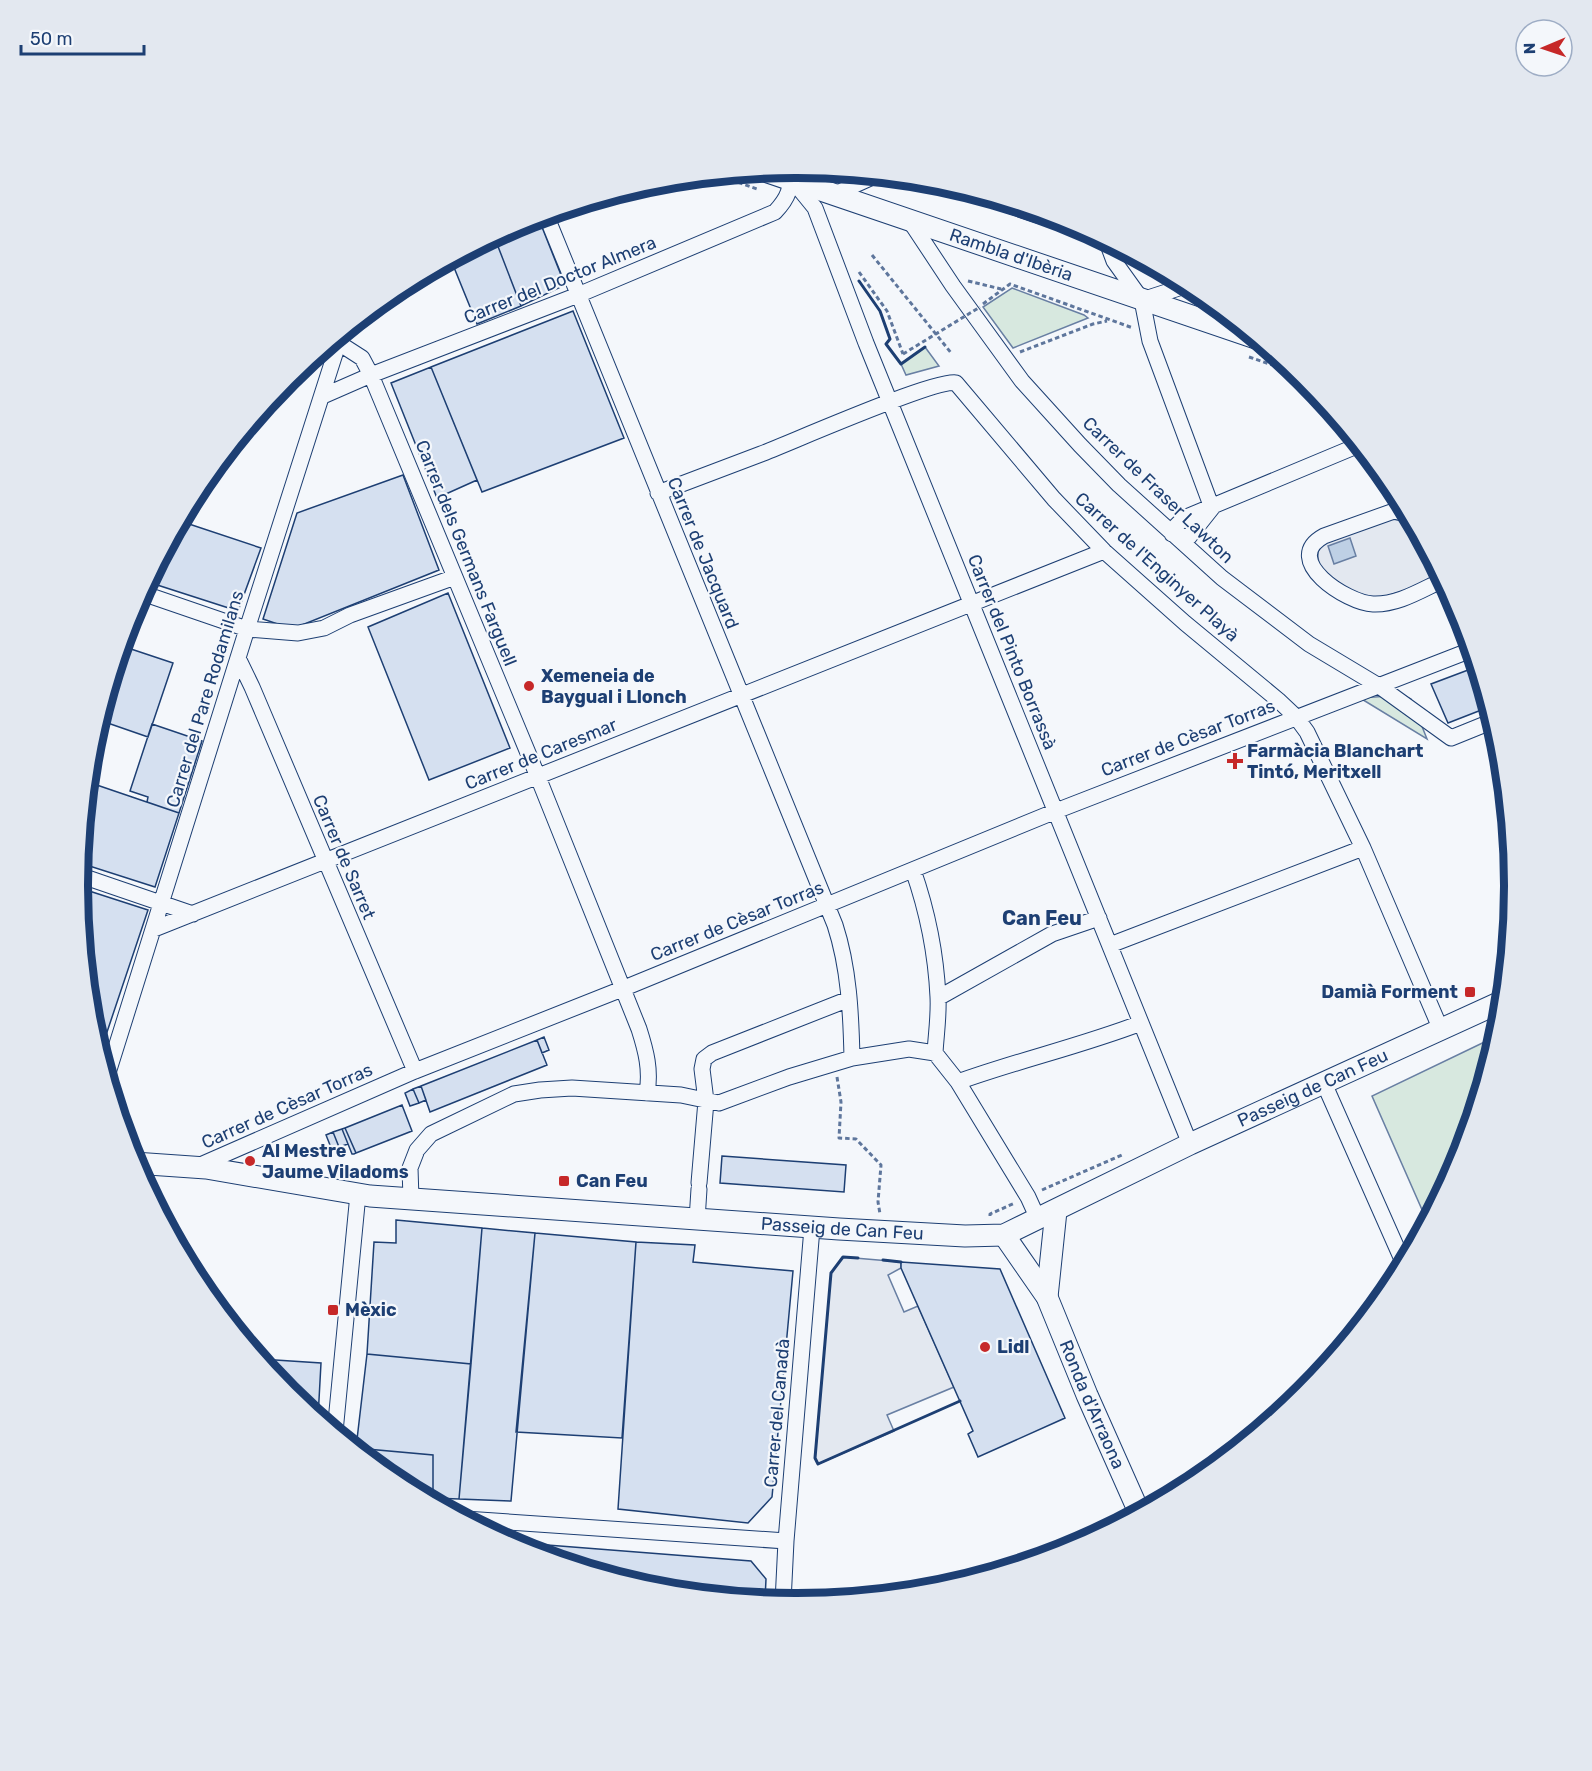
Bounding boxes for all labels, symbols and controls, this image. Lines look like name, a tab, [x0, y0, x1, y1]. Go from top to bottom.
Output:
scale bar	[21, 18, 144, 56]
north arrow	[1514, 18, 1574, 78]
text: 50 m	[30, 28, 73, 50]
text: N	[1520, 42, 1539, 55]
street label: Rambla d'Ibèria	[947, 224, 1076, 286]
street label: Carrer del Doctor Almera	[461, 231, 659, 329]
street label: Carrer de Fraser Lawton	[1078, 412, 1238, 568]
street label: Carrer dels Germans Farguell	[411, 437, 521, 669]
street label: Carrer de Jacquard	[663, 474, 743, 632]
street label: Carrer de l'Enginyer Playà	[1070, 488, 1244, 646]
street label: Carrer del Pinto Borrassà	[963, 551, 1061, 753]
street label: Carrer del Pare Rodamilans	[161, 588, 249, 810]
place label: Xemeneia de Baygual i Llonch	[541, 665, 687, 708]
marker: Xemeneia de Baygual i Llonch	[522, 679, 536, 693]
street label: Carrer de Cèsar Torras	[1098, 695, 1278, 781]
street label: Carrer de Caresmar	[462, 713, 620, 795]
place label: Farmàcia Blanchart Tintó, Meritxell	[1247, 740, 1423, 783]
marker: Farmàcia Blanchart Tintó, Meritxell	[1228, 754, 1242, 768]
street label: Carrer de Sarret	[308, 791, 380, 923]
street label: Carrer de Cèsar Torras	[647, 876, 827, 966]
district label: Can Feu	[1002, 906, 1082, 930]
place label: Damià Forment	[1321, 981, 1458, 1003]
marker: Damià Forment	[1463, 985, 1477, 999]
street label: Passeig de Can Feu	[1234, 1044, 1392, 1132]
street label: Carrer de Cèsar Torras	[198, 1058, 376, 1154]
place label: Al Mestre Jaume Viladoms	[262, 1140, 409, 1183]
marker: Al Mestre Jaume Viladoms	[243, 1154, 257, 1168]
place label: Can Feu	[576, 1170, 648, 1192]
marker: Can Feu	[557, 1174, 571, 1188]
street label: Passeig de Can Feu	[760, 1213, 924, 1245]
place label: Mèxic	[345, 1299, 397, 1321]
marker: Mèxic	[326, 1303, 340, 1317]
place label: Lidl	[997, 1336, 1029, 1358]
street label: Ronda d'Arraona	[1055, 1337, 1129, 1472]
street label: Carrer del Canadà	[760, 1338, 794, 1488]
marker: Lidl	[978, 1340, 992, 1354]

